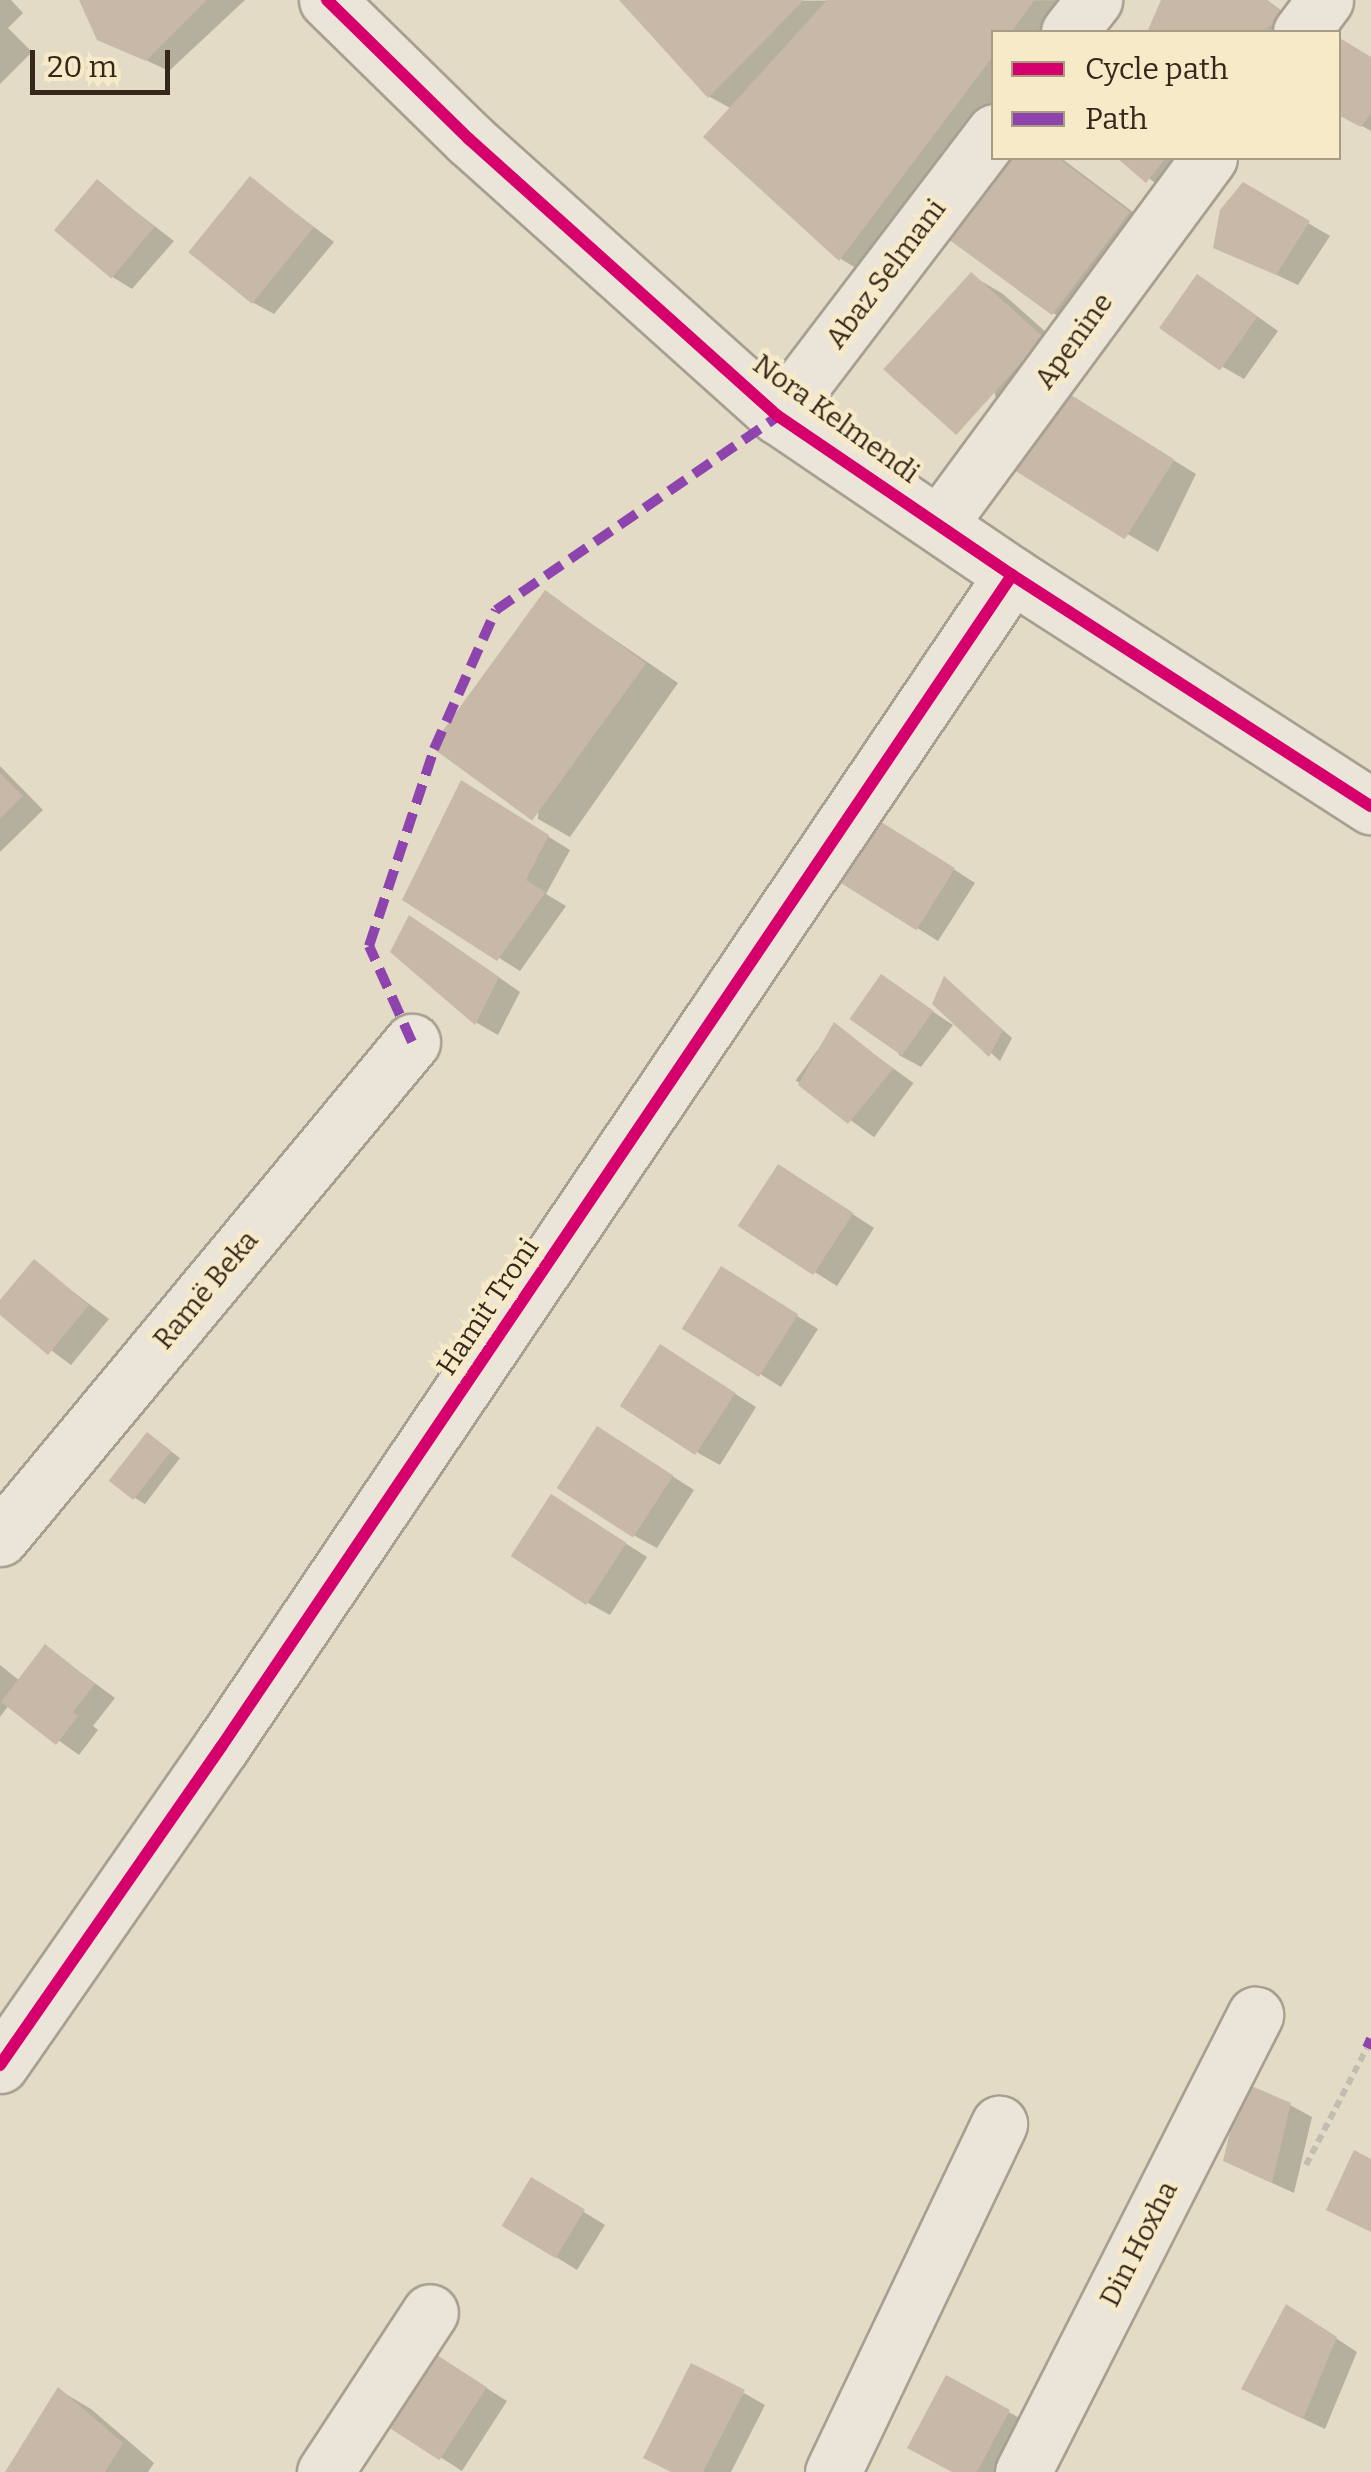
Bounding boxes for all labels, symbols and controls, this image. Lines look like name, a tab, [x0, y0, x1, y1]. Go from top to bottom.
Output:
scale bar	[35, 30, 175, 92]
legend	[991, 30, 1341, 160]
text: 20 m	[47, 49, 117, 85]
text: Cycle path	[1085, 51, 1228, 87]
text: Path	[1085, 101, 1148, 137]
street label: Abaz Selmani	[819, 193, 953, 355]
street label: Apenine	[1028, 286, 1120, 396]
street label: Nora Kelmendi	[746, 348, 926, 490]
street label: Ramë Beka	[147, 1224, 265, 1356]
street label: Hamit Troni	[430, 1232, 546, 1382]
street label: Din Hoxha	[1093, 2176, 1185, 2312]

